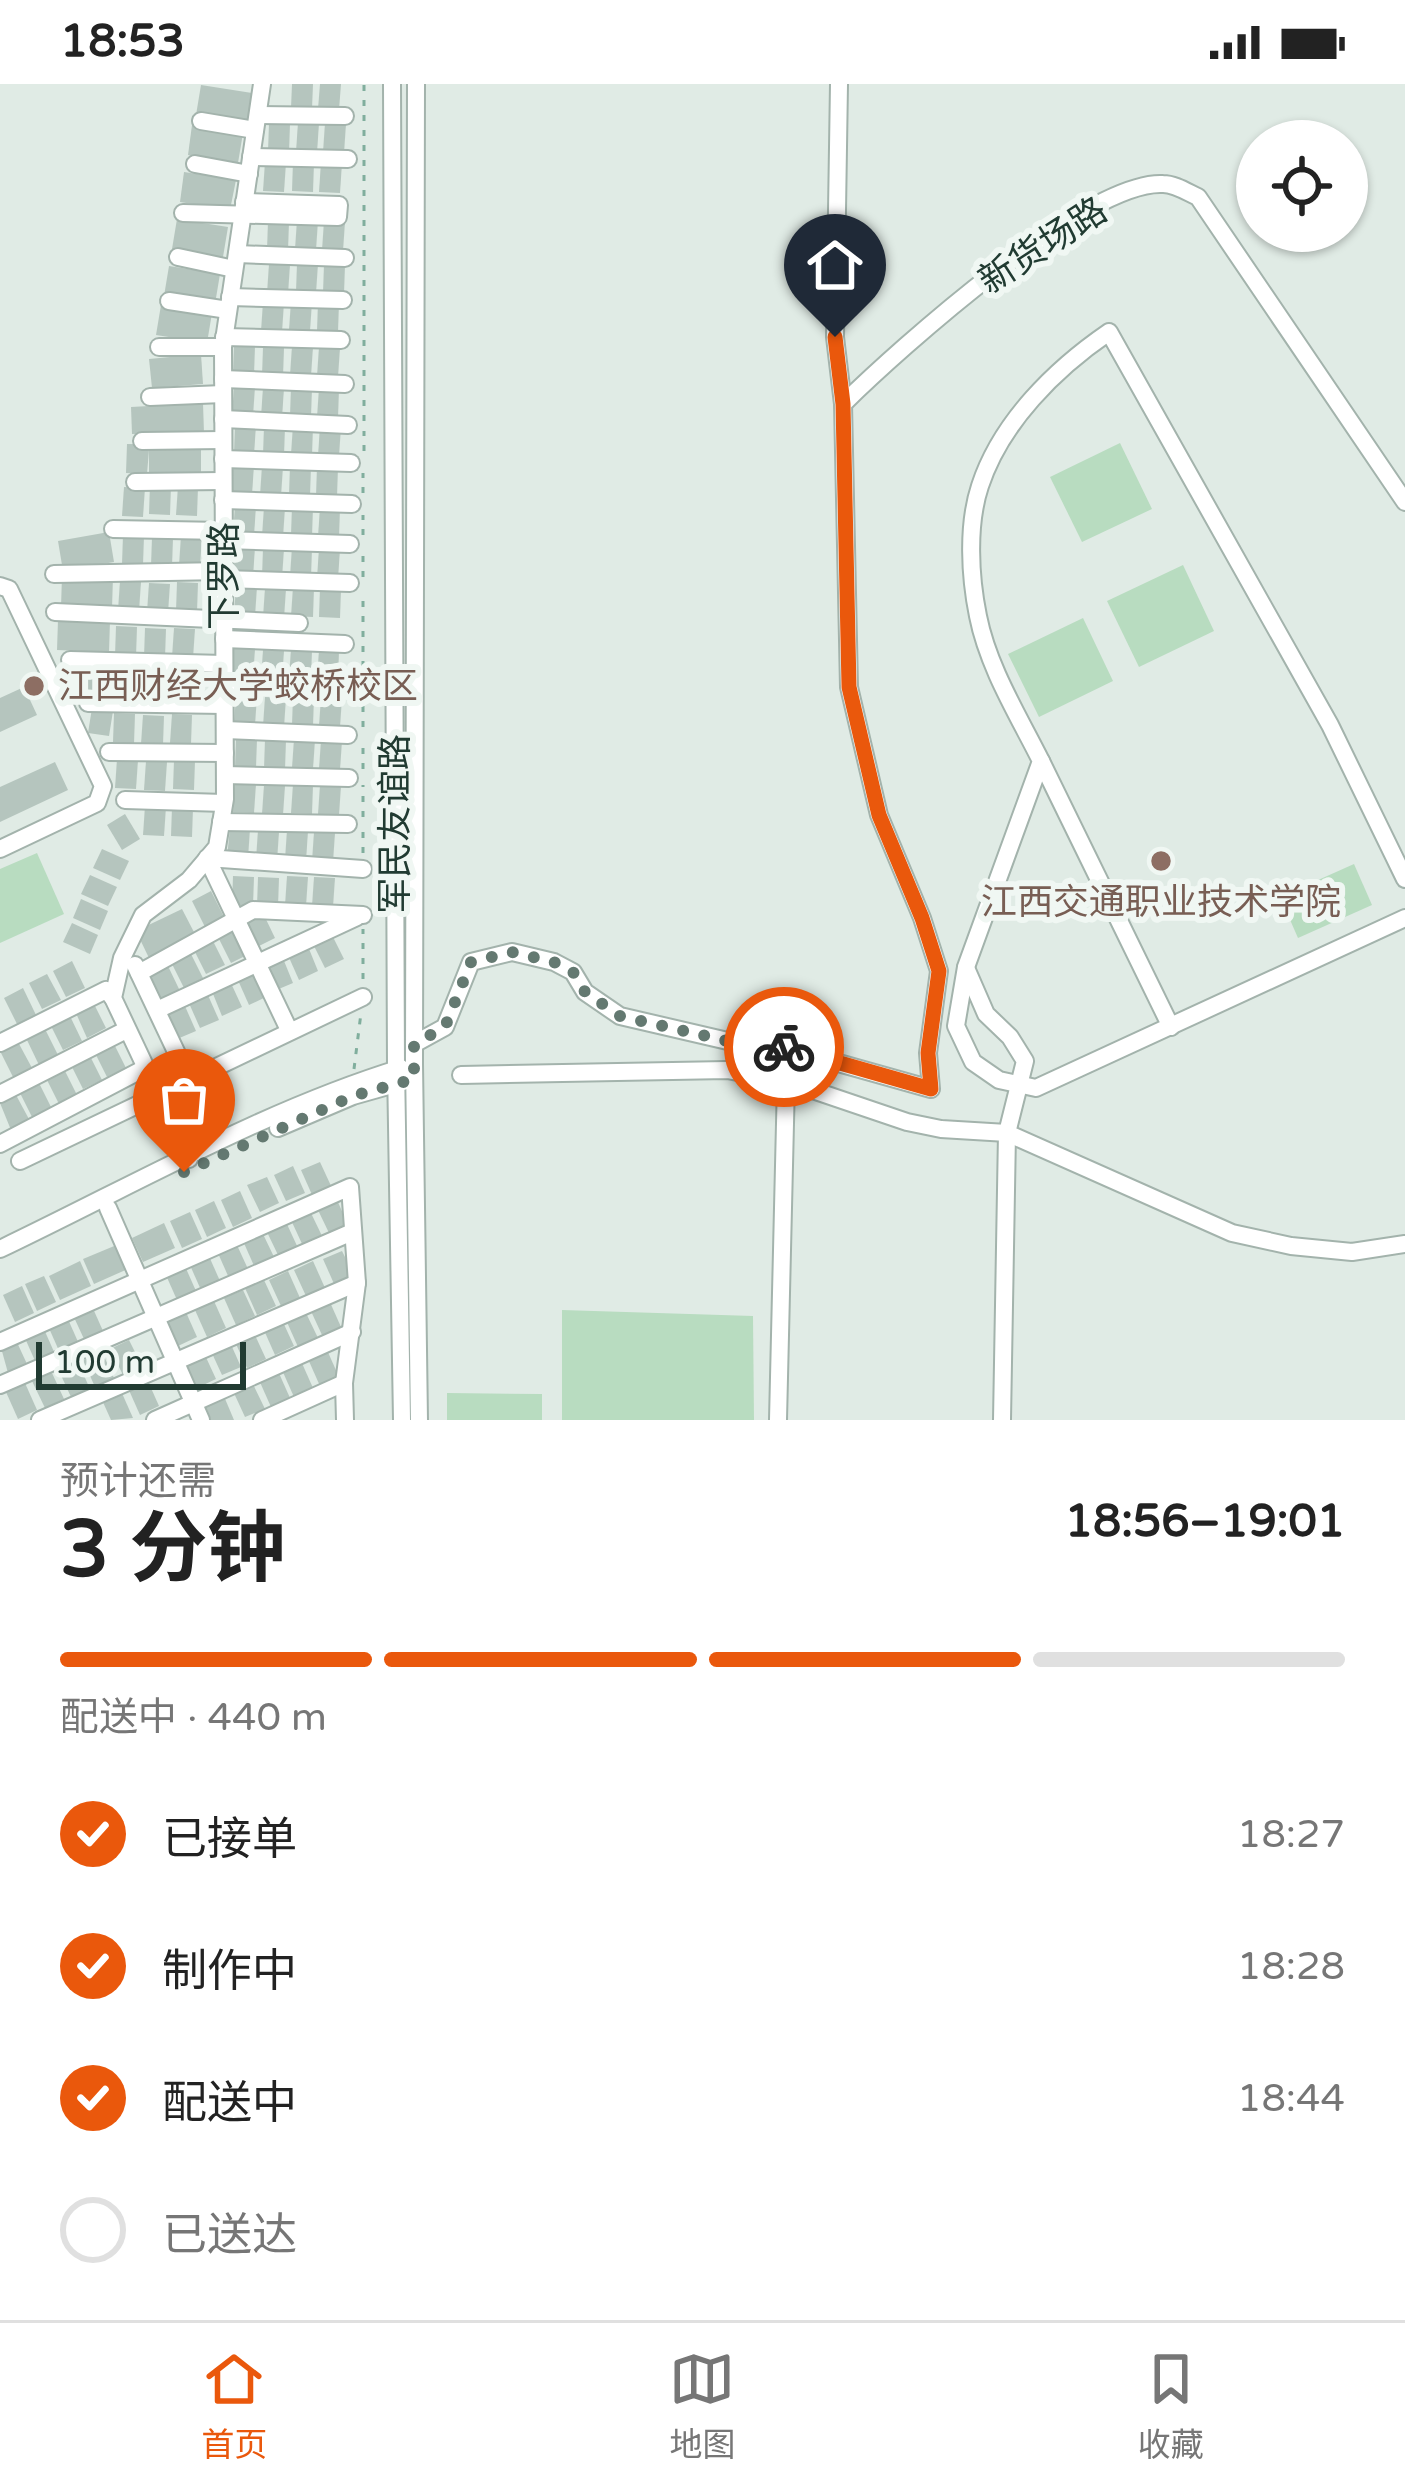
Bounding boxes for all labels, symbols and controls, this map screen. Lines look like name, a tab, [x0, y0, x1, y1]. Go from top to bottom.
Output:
text: 18:53	[60, 15, 185, 69]
map controls	[1236, 120, 1368, 252]
button: locate	[1236, 120, 1368, 252]
street label: 新货场路	[971, 189, 1115, 303]
pin	[784, 214, 886, 337]
icon: home	[802, 232, 868, 298]
street label: 下罗路	[203, 522, 246, 630]
place label: 江西财经大学蛟桥校区	[58, 665, 418, 708]
marker: 江西财经大学蛟桥校区	[21, 673, 47, 699]
street label: 军民友谊路	[374, 734, 417, 914]
marker: 江西交通职业技术学院	[1148, 848, 1174, 874]
place label: 江西交通职业技术学院	[981, 881, 1341, 924]
courier	[724, 987, 844, 1107]
icon: bike	[751, 1014, 817, 1080]
pin	[133, 1049, 235, 1172]
icon: bag	[151, 1067, 217, 1133]
scale bar	[36, 1336, 246, 1389]
text: 100 m	[54, 1343, 155, 1382]
text: 预计还需	[60, 1458, 216, 1505]
text: 18:56–19:01	[1065, 1495, 1345, 1549]
text: 3 分钟	[60, 1503, 285, 1597]
text: 配送中 · 440 m	[60, 1694, 327, 1741]
icon: check	[60, 1801, 126, 1867]
text: 18:27	[1237, 1811, 1345, 1858]
text: 已接单	[162, 1813, 297, 1867]
icon: check	[60, 1933, 126, 1999]
text: 18:28	[1237, 1943, 1345, 1990]
text: 制作中	[162, 1945, 297, 1999]
icon: check	[60, 2065, 126, 2131]
text: 18:44	[1237, 2075, 1345, 2122]
text: 配送中	[162, 2077, 297, 2131]
text: 已送达	[162, 2209, 297, 2263]
tab: 首页	[201, 2346, 267, 2466]
tab: 地图	[669, 2346, 735, 2466]
tab: 收藏	[1138, 2346, 1204, 2466]

